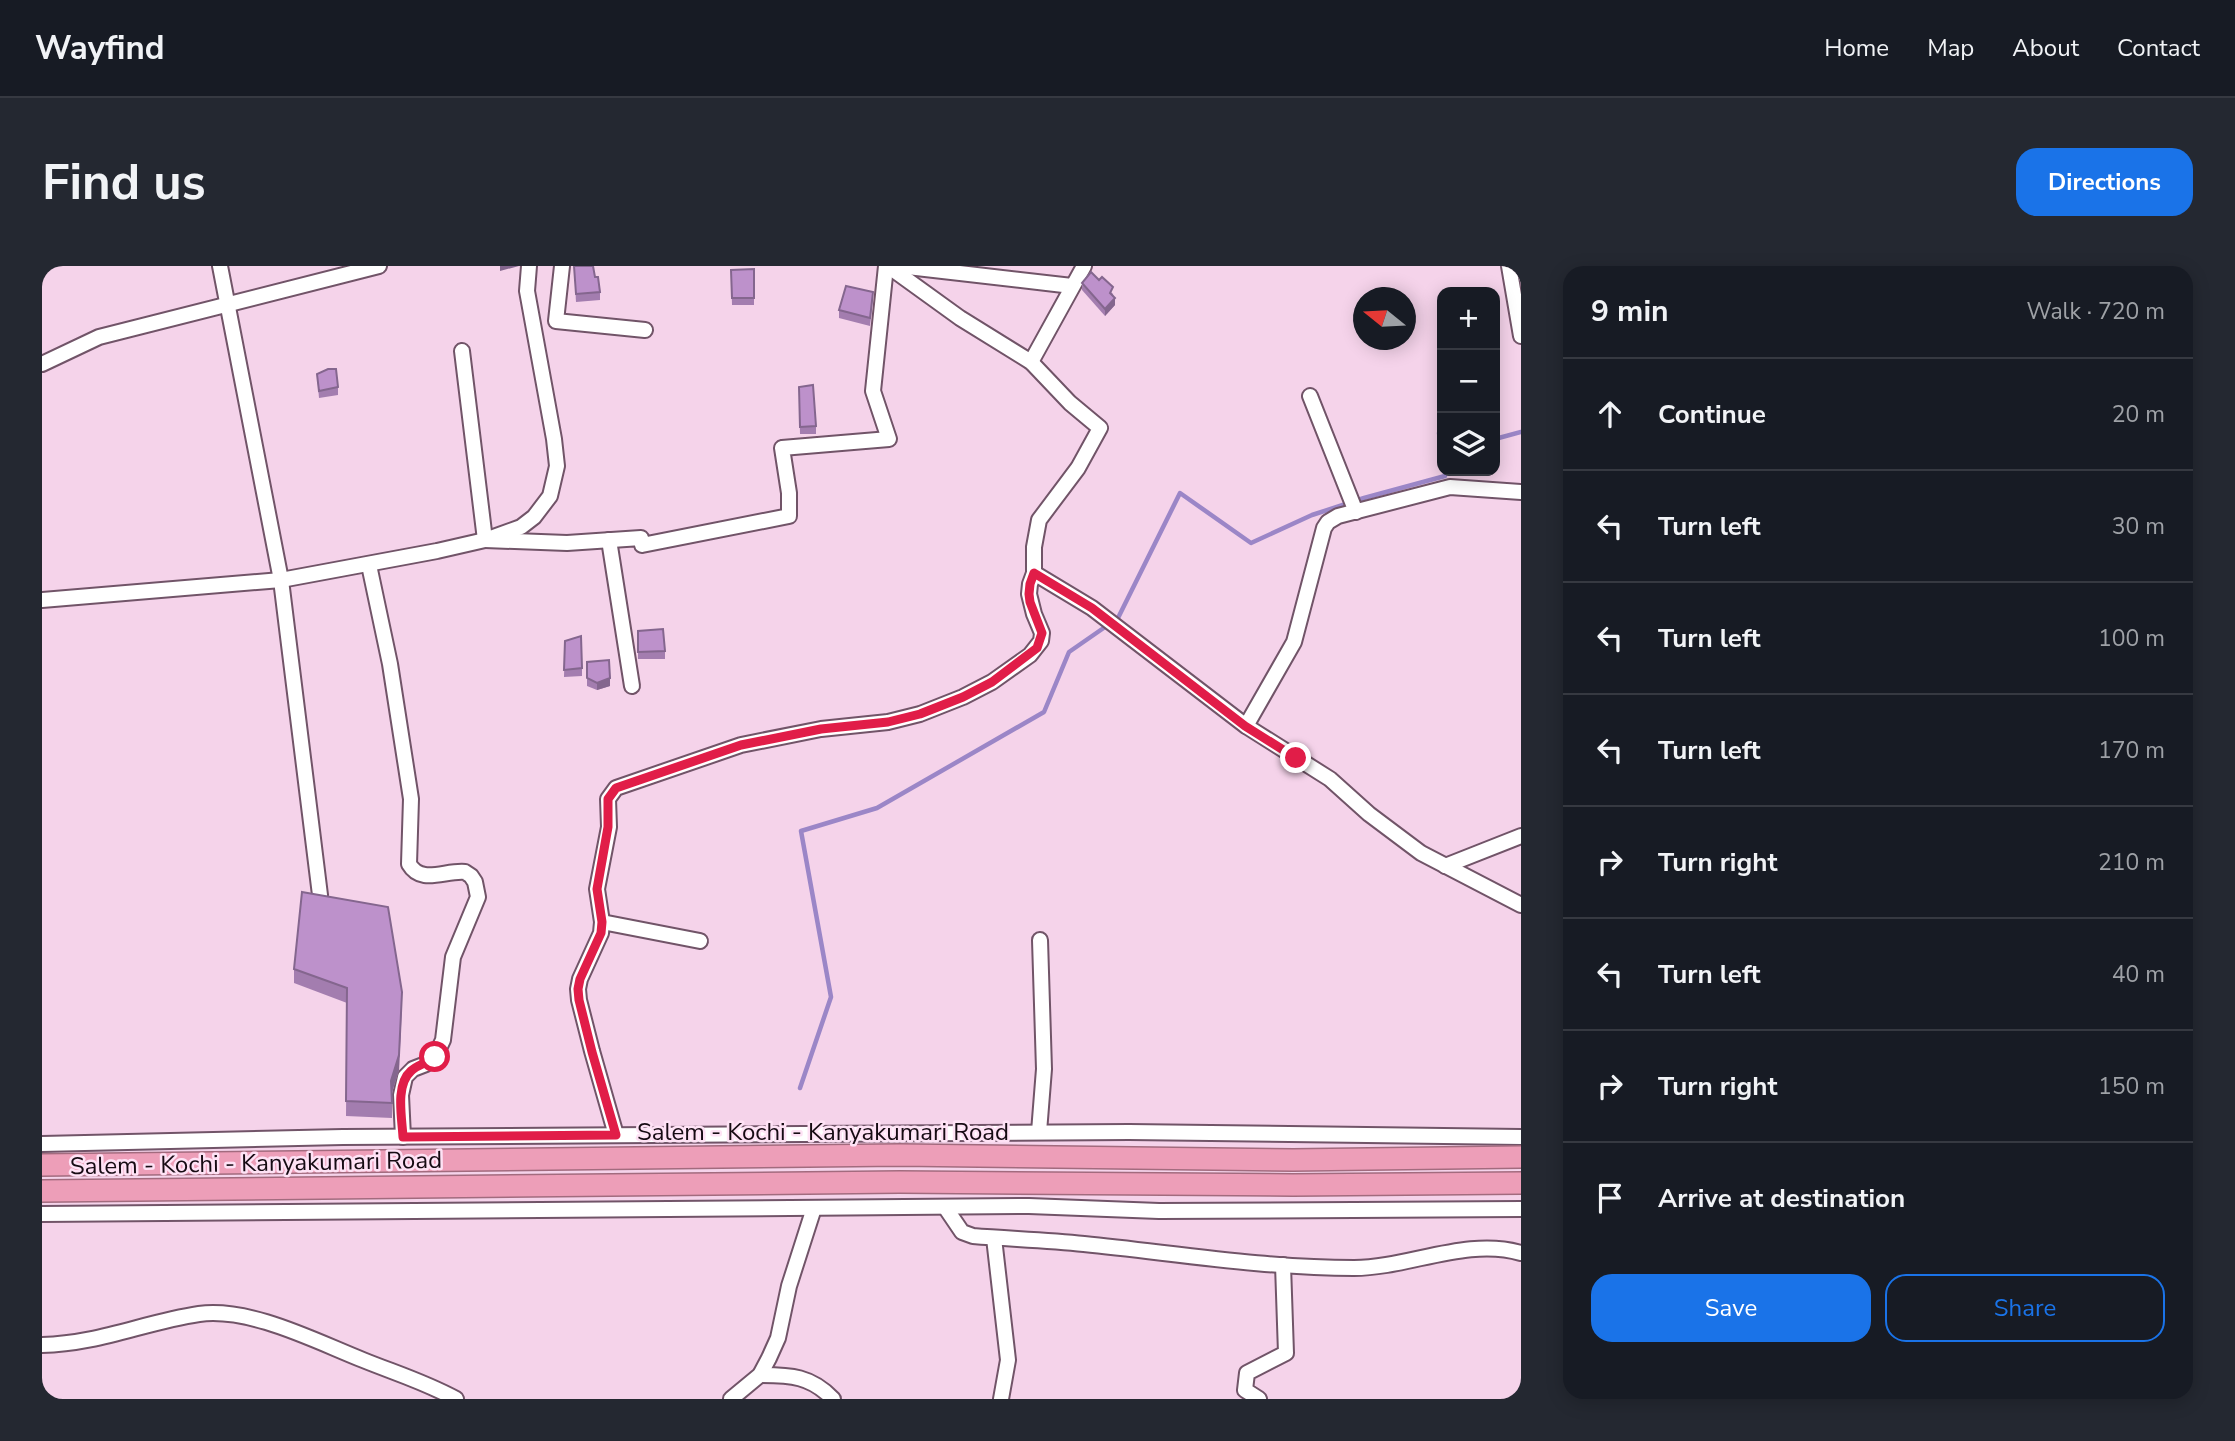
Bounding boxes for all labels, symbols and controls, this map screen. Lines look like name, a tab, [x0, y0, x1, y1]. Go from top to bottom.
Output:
text: Wayfind	[35, 26, 165, 71]
text: Home	[1824, 32, 1889, 64]
text: Map	[1927, 32, 1974, 64]
text: About	[2012, 32, 2079, 64]
text: Contact	[2117, 32, 2200, 64]
button: Directions	[2016, 148, 2193, 216]
text: Find us	[42, 149, 206, 216]
north arrow	[1353, 287, 1416, 350]
map controls	[1437, 287, 1500, 476]
button: +	[1437, 287, 1500, 350]
text: 9 min	[1591, 291, 1669, 332]
text: Walk · 720 m	[2026, 296, 2165, 327]
button: −	[1437, 350, 1500, 413]
icon: ahead	[1591, 395, 1629, 433]
text: Continue	[1658, 397, 1766, 432]
text: 20 m	[2112, 399, 2165, 430]
button: layers	[1437, 413, 1500, 476]
icon: left	[1591, 507, 1629, 545]
text: Turn left	[1658, 509, 1761, 544]
text: 30 m	[2112, 511, 2165, 542]
icon: left	[1591, 619, 1629, 657]
text: Turn left	[1658, 621, 1761, 656]
text: 100 m	[2098, 623, 2165, 654]
icon: left	[1591, 731, 1629, 769]
text: Turn left	[1658, 733, 1761, 768]
text: 170 m	[2098, 735, 2165, 766]
route end	[1280, 742, 1311, 773]
icon: right	[1591, 843, 1629, 881]
text: Turn right	[1658, 845, 1777, 880]
text: 210 m	[2098, 847, 2165, 878]
icon: left	[1591, 955, 1629, 993]
text: Turn left	[1658, 957, 1761, 992]
text: 40 m	[2112, 959, 2165, 990]
route start	[419, 1041, 450, 1072]
icon: right	[1591, 1067, 1629, 1105]
text: Turn right	[1658, 1069, 1777, 1104]
text: 150 m	[2098, 1071, 2165, 1102]
street label: Salem - Kochi - Kanyakumari Road	[637, 1116, 1009, 1148]
street label: Salem - Kochi - Kanyakumari Road	[70, 1144, 442, 1182]
icon: arrive	[1591, 1179, 1629, 1217]
text: Arrive at destination	[1658, 1181, 1905, 1216]
button: Save	[1591, 1274, 1871, 1342]
button: Share	[1885, 1274, 2165, 1342]

